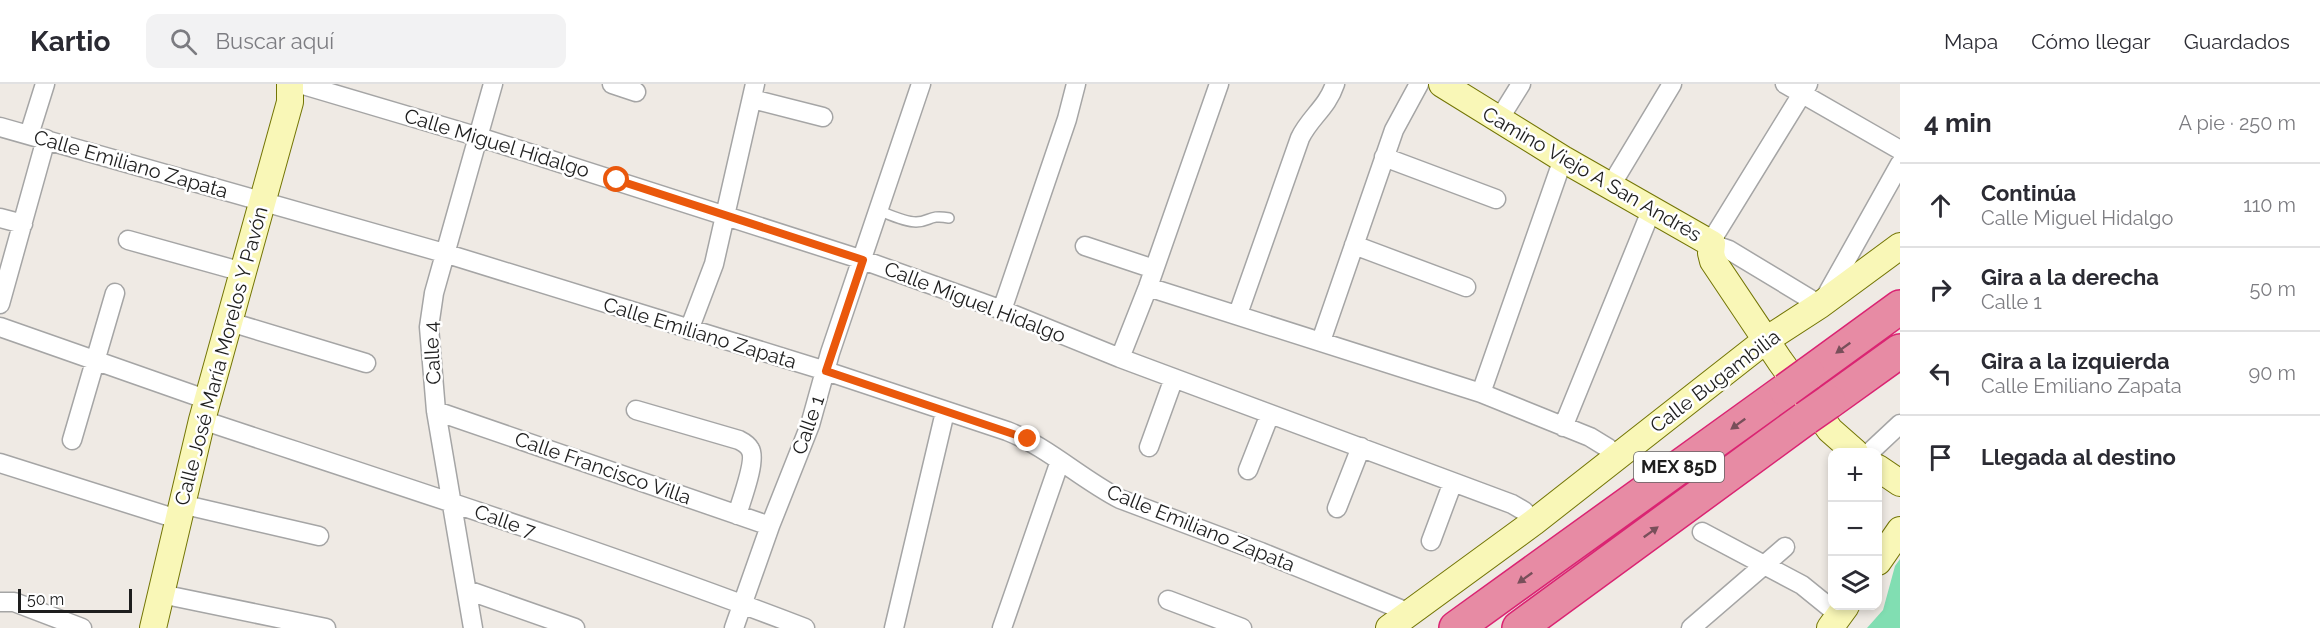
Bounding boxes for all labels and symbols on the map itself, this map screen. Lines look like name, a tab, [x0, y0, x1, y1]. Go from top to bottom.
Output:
street label: Camino Viejo A San Andrés	[1478, 101, 1706, 247]
street label: Calle Miguel Hidalgo	[402, 103, 593, 183]
street label: Calle Emiliano Zapata	[31, 125, 231, 203]
route start	[603, 166, 629, 192]
street label: Calle José María Morelos Y Pavón	[169, 204, 273, 508]
street label: Calle Miguel Hidalgo	[881, 256, 1069, 348]
street label: Calle Emiliano Zapata	[600, 292, 800, 374]
street label: Calle 4	[418, 321, 446, 385]
street label: Calle Bugambilia	[1645, 324, 1785, 438]
one-way arrow	[1836, 341, 1851, 353]
street label: Calle 1	[787, 392, 829, 458]
one-way arrow	[1731, 418, 1747, 430]
route end	[1014, 425, 1040, 451]
street label: Calle Francisco Villa	[512, 427, 694, 509]
road number: MEX 85D	[1634, 452, 1724, 482]
street label: Calle Emiliano Zapata	[1103, 479, 1299, 577]
street label: Calle 7	[471, 499, 539, 543]
one-way arrow	[1642, 526, 1658, 538]
one-way arrow	[1518, 572, 1534, 584]
scale bar	[18, 586, 132, 614]

